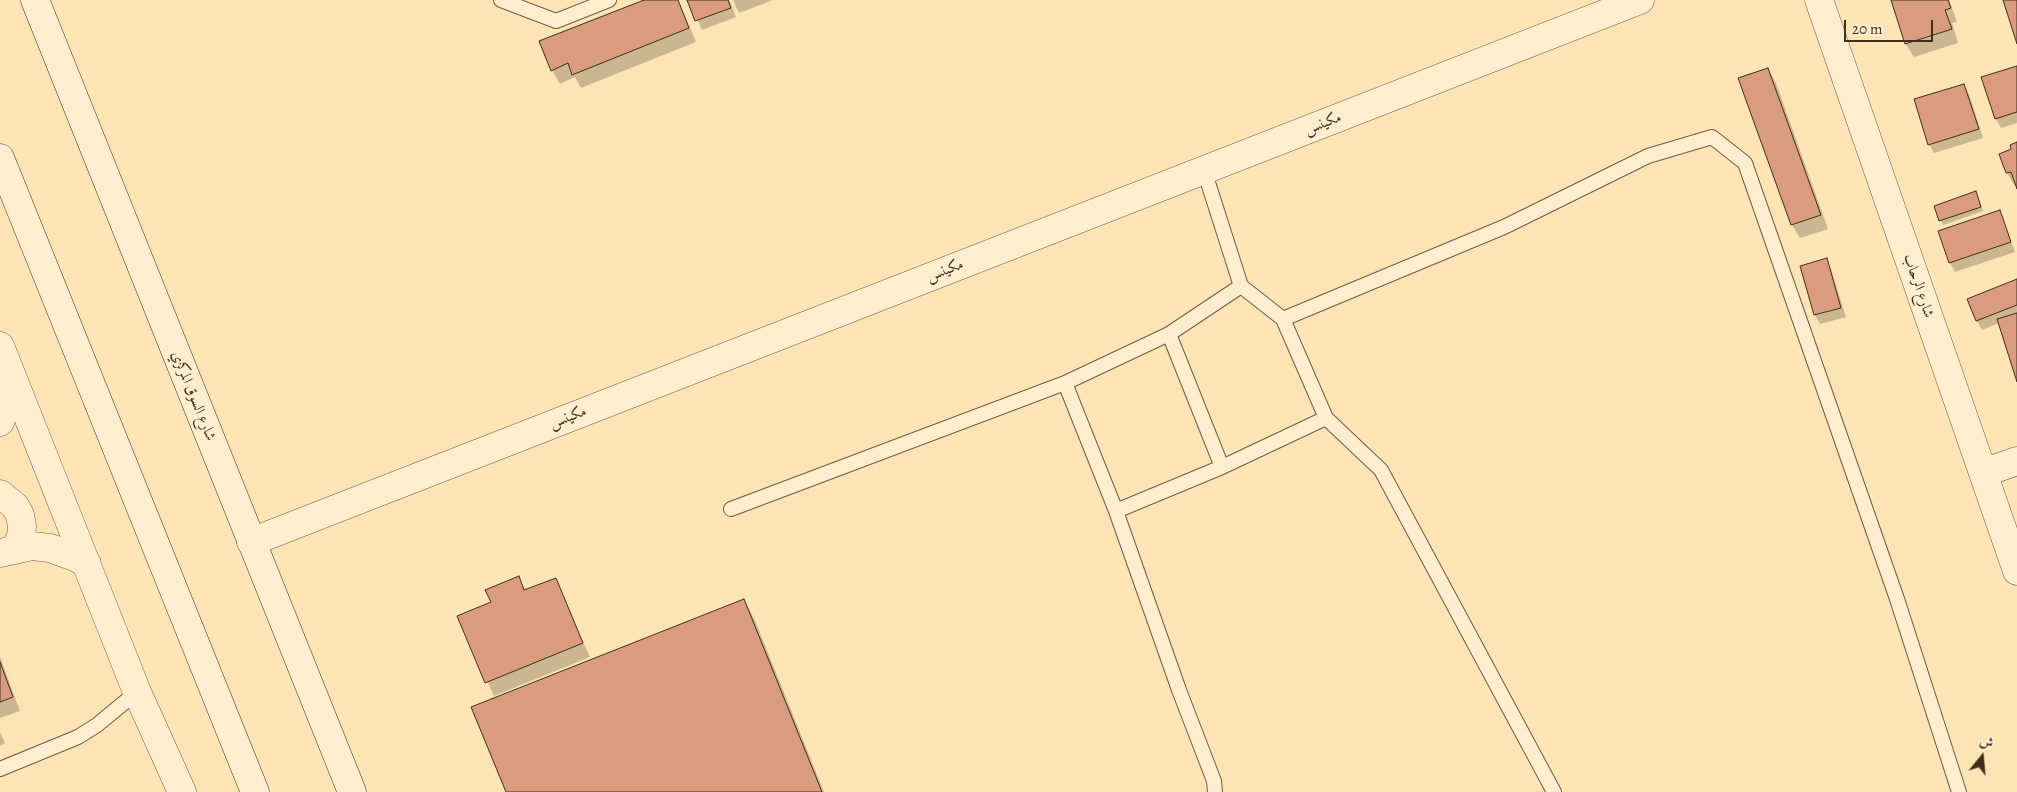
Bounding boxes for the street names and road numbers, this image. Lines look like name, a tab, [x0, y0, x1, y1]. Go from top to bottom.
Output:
street label: مكينس	[1302, 109, 1344, 139]
street label: شارع الرحاب	[1899, 252, 1937, 320]
street label: مكينس	[924, 256, 966, 286]
street label: شارع السوق المركزي	[167, 348, 219, 444]
street label: مكينس	[547, 403, 589, 433]

